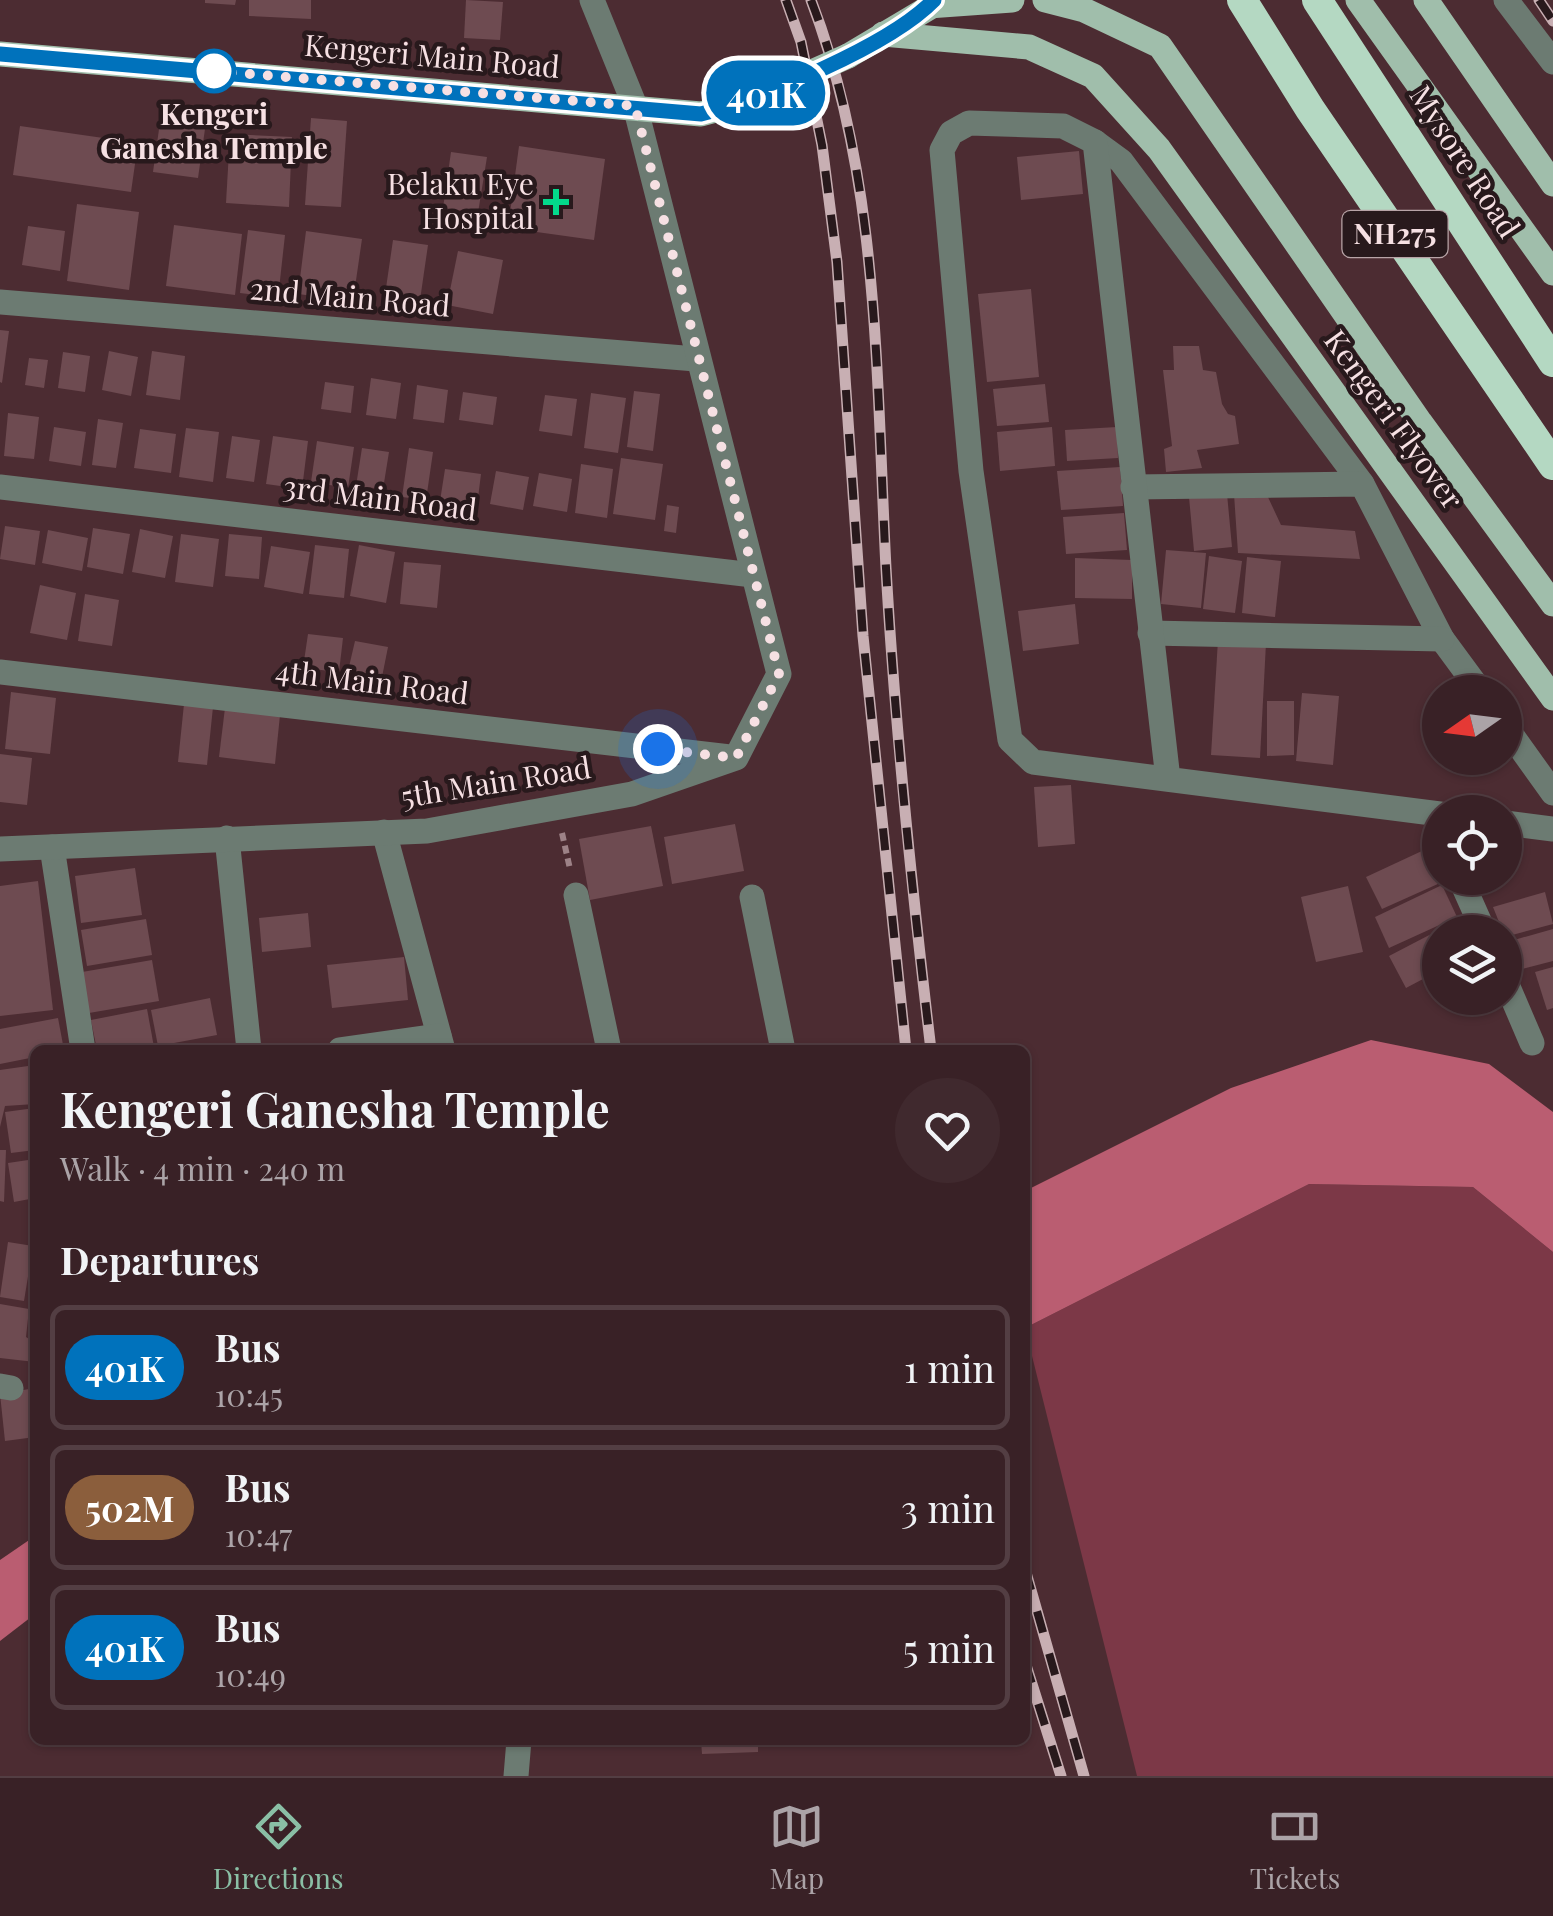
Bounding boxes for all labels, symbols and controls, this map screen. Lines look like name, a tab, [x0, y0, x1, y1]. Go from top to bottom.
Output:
street label: Kengeri Main Road	[303, 24, 561, 86]
marker: Kengeri Ganesha Temple	[193, 50, 235, 92]
line badge: 401K	[696, 61, 836, 126]
text: 401K	[726, 70, 806, 117]
street label: Mysore Road	[1401, 77, 1530, 245]
place label: Kengeri Ganesha Temple	[100, 93, 328, 167]
place label: Belaku Eye Hospital	[387, 163, 534, 237]
marker: Belaku Eye Hospital	[543, 189, 569, 215]
road number: NH275	[1342, 211, 1448, 257]
street label: 2nd Main Road	[249, 267, 452, 325]
street label: Kengeri Flyover	[1316, 321, 1473, 516]
street label: 3rd Main Road	[281, 465, 479, 529]
street label: 4th Main Road	[274, 649, 471, 713]
north arrow	[1422, 675, 1522, 775]
map controls	[1422, 675, 1522, 1015]
your location	[633, 724, 683, 774]
street label: 5th Main Road	[398, 746, 593, 816]
button: locate	[1422, 795, 1522, 895]
button: layers	[1422, 915, 1522, 1015]
text: Kengeri Ganesha Temple	[60, 1076, 610, 1140]
button: heart	[895, 1078, 1000, 1183]
text: Walk · 4 min · 240 m	[60, 1146, 345, 1189]
text: Departures	[60, 1234, 259, 1285]
text: Bus	[214, 1321, 281, 1372]
text: 1 min	[904, 1342, 995, 1393]
text: 401K	[85, 1344, 164, 1391]
text: 10:45	[214, 1372, 283, 1415]
text: Bus	[224, 1461, 291, 1512]
text: 3 min	[901, 1482, 995, 1533]
text: 502M	[85, 1484, 174, 1531]
text: 10:47	[224, 1512, 292, 1555]
text: Bus	[214, 1601, 281, 1652]
text: 5 min	[903, 1622, 995, 1673]
text: 401K	[85, 1624, 164, 1671]
text: 10:49	[214, 1652, 286, 1695]
tab: Directions	[213, 1799, 344, 1896]
tab: Map	[769, 1799, 824, 1896]
tab: Tickets	[1250, 1799, 1340, 1896]

